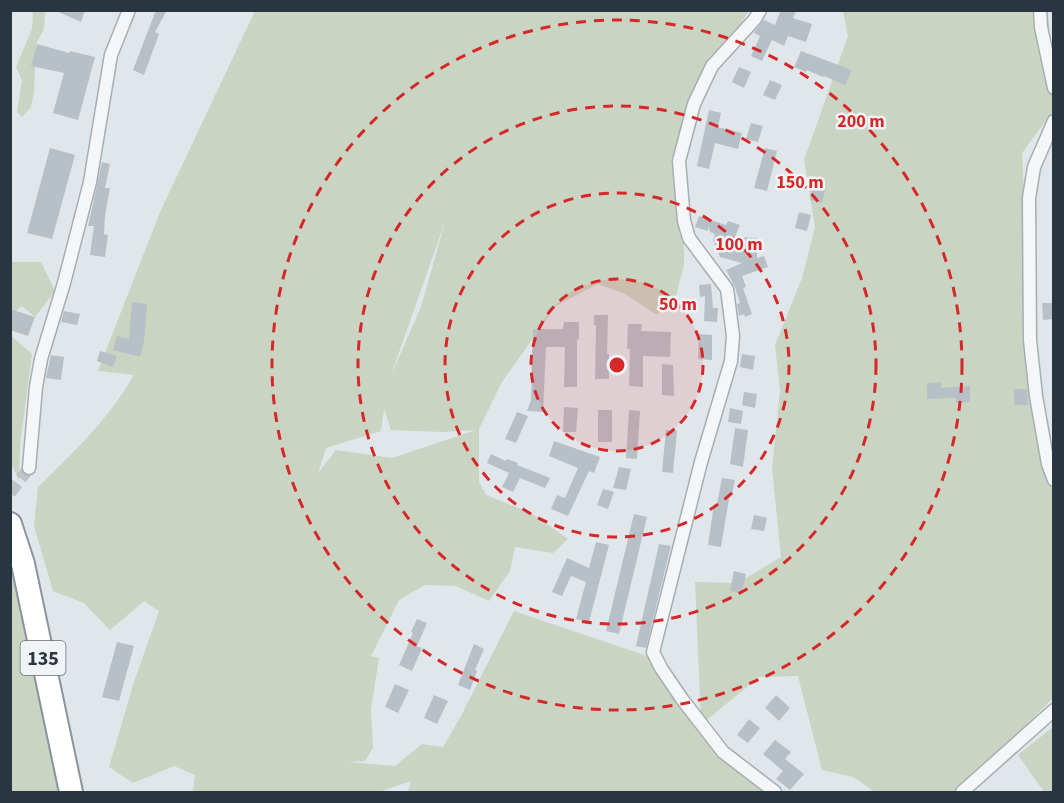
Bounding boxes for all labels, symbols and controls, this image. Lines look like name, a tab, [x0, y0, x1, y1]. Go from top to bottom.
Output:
text: 200 m	[837, 109, 885, 134]
text: 150 m	[776, 170, 824, 195]
text: 100 m	[715, 232, 763, 257]
text: 50 m	[659, 292, 697, 317]
centre of rings	[607, 355, 627, 375]
road number: 135	[20, 641, 66, 675]

